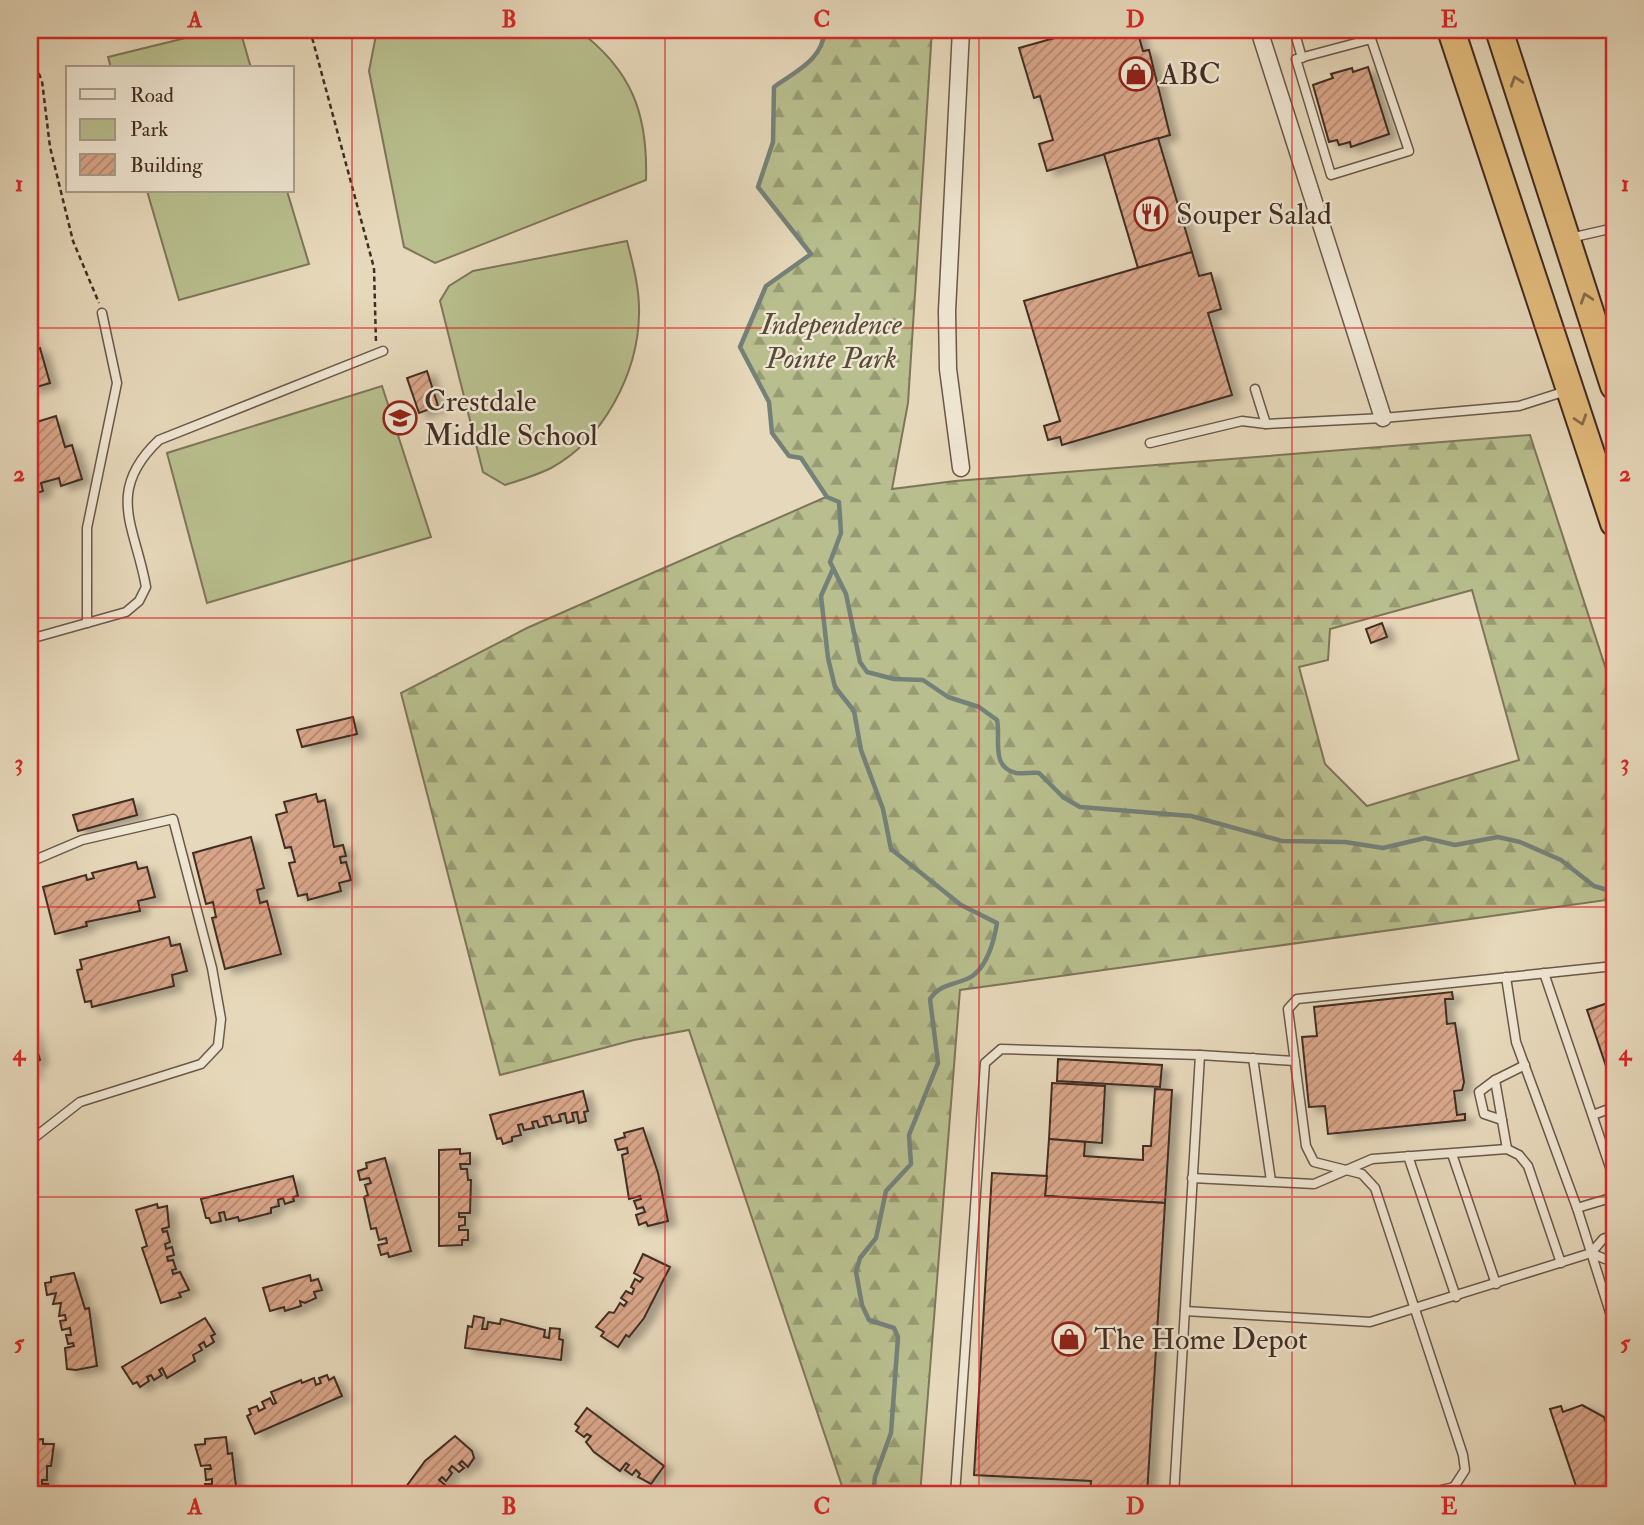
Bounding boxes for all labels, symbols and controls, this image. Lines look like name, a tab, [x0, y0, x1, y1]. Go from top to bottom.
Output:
text: A	[187, 5, 203, 34]
text: B	[501, 5, 517, 34]
text: C	[814, 5, 830, 34]
text: D	[1126, 5, 1144, 34]
text: E	[1441, 5, 1458, 34]
shop icon: ABC	[1117, 55, 1155, 93]
place label: ABC	[1159, 56, 1221, 93]
legend	[66, 66, 294, 192]
one-way arrow	[1510, 76, 1524, 88]
text: Road	[130, 82, 175, 109]
text: Park	[130, 116, 168, 143]
text: Building	[130, 152, 203, 179]
text: 1	[15, 169, 23, 198]
text: 1	[1621, 169, 1629, 198]
restaurant icon: Souper Salad	[1132, 195, 1170, 233]
place label: Souper Salad	[1176, 196, 1332, 233]
one-way arrow	[1580, 292, 1594, 305]
park label: Independence Pointe Park	[758, 306, 903, 377]
place label: Crestdale Middle School	[424, 383, 598, 454]
school or university icon: Crestdale Middle School	[381, 399, 419, 437]
one-way arrow	[1572, 414, 1587, 426]
text: 2	[13, 459, 25, 488]
text: 2	[1619, 459, 1631, 488]
text: 3	[15, 748, 23, 777]
text: 3	[1621, 748, 1629, 777]
text: 4	[12, 1038, 27, 1067]
text: 4	[1618, 1038, 1633, 1067]
shop icon: The Home Depot	[1050, 1320, 1088, 1358]
place label: The Home Depot	[1094, 1321, 1308, 1358]
text: 5	[14, 1328, 25, 1357]
text: 5	[1620, 1328, 1631, 1357]
text: A	[187, 1492, 203, 1521]
text: B	[501, 1492, 517, 1521]
text: C	[814, 1492, 830, 1521]
text: D	[1126, 1492, 1144, 1521]
text: E	[1441, 1492, 1458, 1521]

